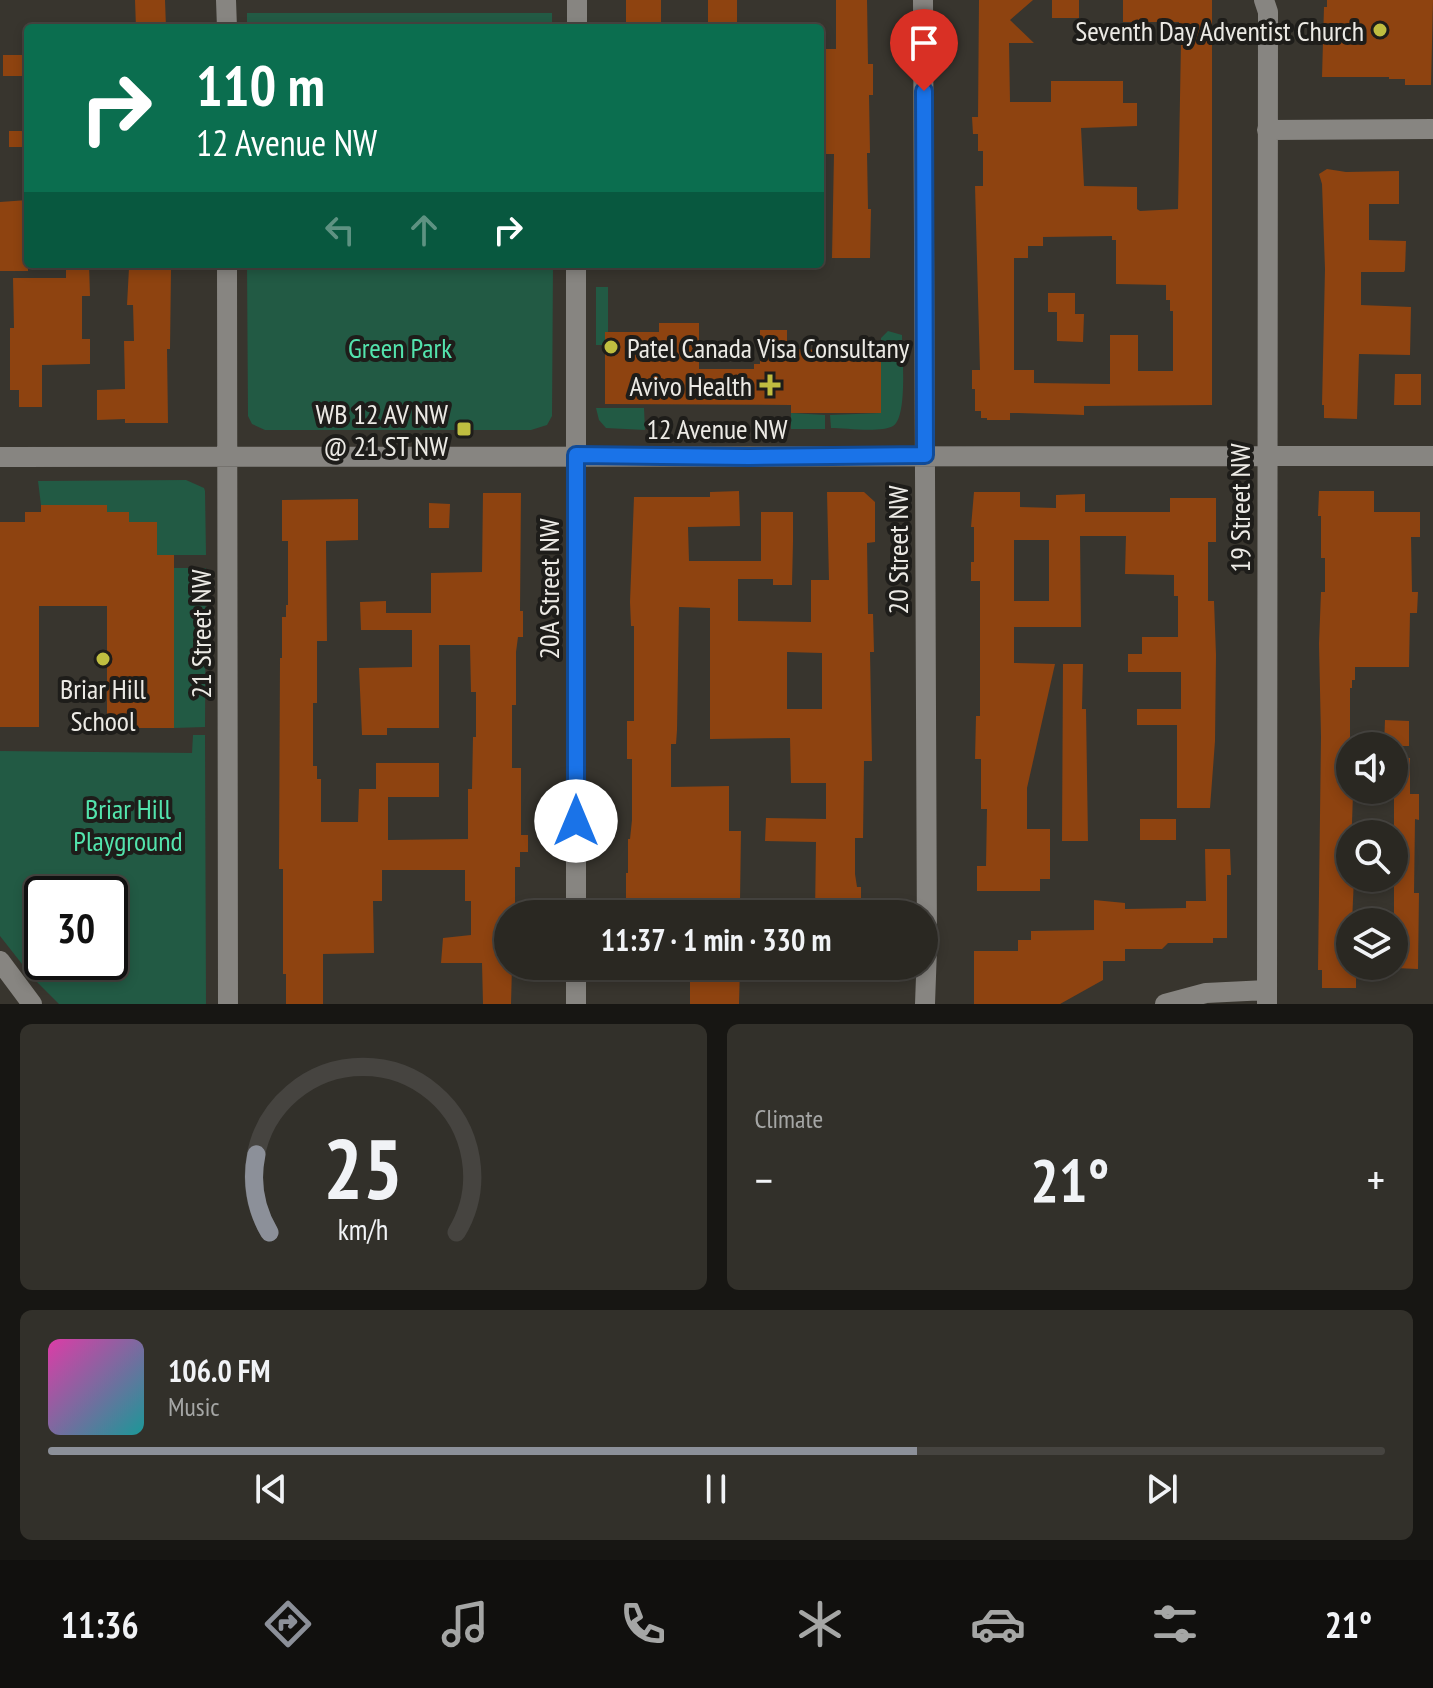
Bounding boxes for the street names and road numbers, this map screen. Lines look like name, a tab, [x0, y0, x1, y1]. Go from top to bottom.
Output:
street label: 12 Avenue NW	[646, 410, 788, 447]
street label: 19 Street NW	[1221, 443, 1258, 572]
street label: 20 Street NW	[879, 485, 916, 614]
street label: 20A Street NW	[530, 518, 567, 660]
street label: 21 Street NW	[182, 569, 219, 698]

